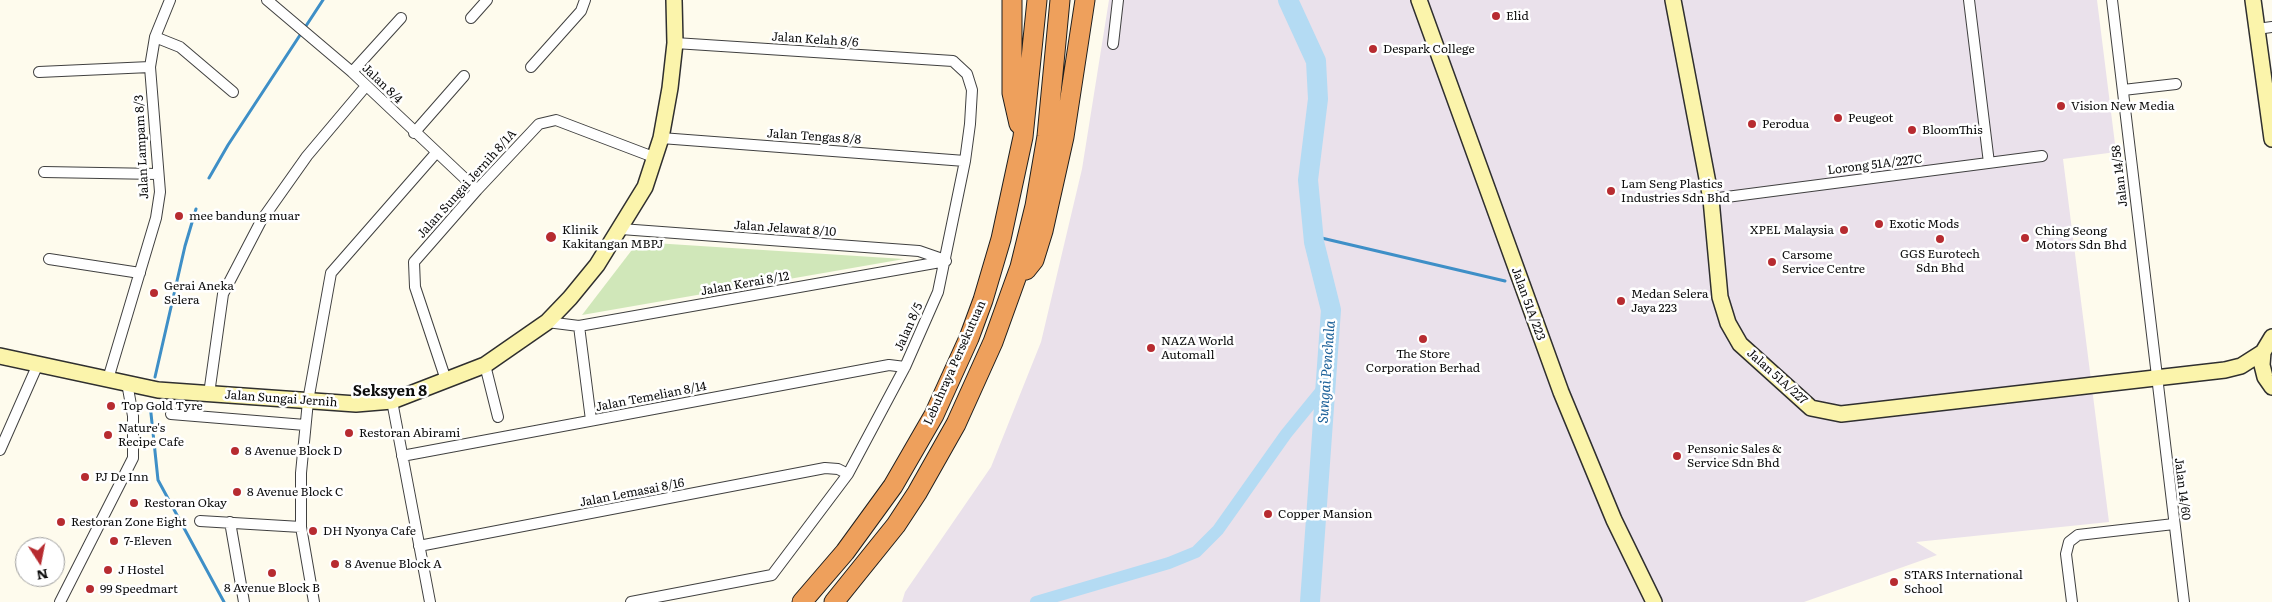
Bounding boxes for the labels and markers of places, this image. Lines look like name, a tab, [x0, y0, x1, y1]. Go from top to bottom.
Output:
place label: Elid	[1506, 9, 1529, 23]
marker: Elid	[1490, 10, 1502, 22]
place label: Despark College	[1383, 42, 1475, 56]
marker: Despark College	[1367, 43, 1379, 55]
place label: Vision New Media	[2071, 99, 2174, 113]
marker: Vision New Media	[2055, 100, 2067, 112]
place label: Peugeot	[1848, 111, 1893, 125]
marker: Peugeot	[1832, 112, 1844, 124]
place label: Perodua	[1762, 117, 1809, 131]
marker: Perodua	[1746, 118, 1758, 130]
place label: BloomThis	[1922, 123, 1983, 137]
marker: BloomThis	[1906, 124, 1918, 136]
place label: Lam Seng Plastics Industries Sdn Bhd	[1621, 177, 1730, 205]
marker: Lam Seng Plastics Industries Sdn Bhd	[1605, 185, 1617, 197]
place label: mee bandung muar	[189, 209, 300, 223]
marker: mee bandung muar	[173, 210, 185, 222]
place label: Exotic Mods	[1889, 217, 1959, 231]
marker: Exotic Mods	[1873, 218, 1885, 230]
place label: Klinik Kakitangan MBPJ	[562, 223, 663, 251]
place label: XPEL Malaysia	[1750, 223, 1834, 237]
marker: XPEL Malaysia	[1838, 224, 1850, 236]
place label: Ching Seong Motors Sdn Bhd	[2035, 224, 2127, 252]
marker: Klinik Kakitangan MBPJ	[544, 230, 558, 244]
marker: Ching Seong Motors Sdn Bhd	[2019, 232, 2031, 244]
marker: GGS Eurotech Sdn Bhd	[1934, 233, 1946, 245]
place label: GGS Eurotech Sdn Bhd	[1900, 247, 1980, 275]
place label: Carsome Service Centre	[1782, 248, 1865, 276]
marker: Carsome Service Centre	[1766, 256, 1778, 268]
place label: Gerai Aneka Selera	[164, 279, 234, 307]
marker: Gerai Aneka Selera	[148, 287, 160, 299]
place label: Medan Selera Jaya 223	[1631, 287, 1708, 315]
marker: Medan Selera Jaya 223	[1615, 295, 1627, 307]
marker: The Store Corporation Berhad	[1417, 333, 1429, 345]
place label: NAZA World Automall	[1161, 334, 1234, 362]
marker: NAZA World Automall	[1145, 342, 1157, 354]
place label: The Store Corporation Berhad	[1366, 347, 1480, 375]
place label: Top Gold Tyre	[121, 399, 203, 413]
marker: Top Gold Tyre	[105, 400, 117, 412]
place label: Nature's Recipe Cafe	[118, 421, 184, 449]
place label: Restoran Abirami	[359, 426, 460, 440]
marker: Restoran Abirami	[343, 427, 355, 439]
marker: Nature's Recipe Cafe	[102, 429, 114, 441]
place label: Pensonic Sales & Service Sdn Bhd	[1687, 442, 1782, 470]
place label: 8 Avenue Block D	[245, 444, 342, 458]
marker: 8 Avenue Block D	[229, 445, 241, 457]
marker: Pensonic Sales & Service Sdn Bhd	[1671, 450, 1683, 462]
place label: PJ De Inn	[95, 470, 149, 484]
marker: PJ De Inn	[79, 471, 91, 483]
place label: 8 Avenue Block C	[247, 485, 343, 499]
marker: 8 Avenue Block C	[231, 486, 243, 498]
place label: Restoran Okay	[144, 496, 227, 510]
marker: Restoran Okay	[128, 497, 140, 509]
place label: Copper Mansion	[1278, 507, 1372, 521]
marker: Copper Mansion	[1262, 508, 1274, 520]
place label: Restoran Zone Eight	[71, 515, 187, 529]
marker: Restoran Zone Eight	[55, 516, 67, 528]
place label: DH Nyonya Cafe	[323, 524, 416, 538]
marker: DH Nyonya Cafe	[307, 525, 319, 537]
place label: 7-Eleven	[124, 534, 172, 548]
marker: 7-Eleven	[108, 535, 120, 547]
place label: 8 Avenue Block A	[345, 557, 442, 571]
marker: 8 Avenue Block A	[329, 558, 341, 570]
place label: J Hostel	[118, 563, 164, 577]
marker: J Hostel	[102, 564, 114, 576]
marker: 8 Avenue Block B	[266, 567, 278, 579]
place label: STARS International School	[1904, 568, 2023, 596]
marker: STARS International School	[1888, 576, 1900, 588]
place label: 8 Avenue Block B	[224, 581, 320, 595]
place label: 99 Speedmart	[100, 582, 178, 596]
marker: 99 Speedmart	[84, 583, 96, 595]

